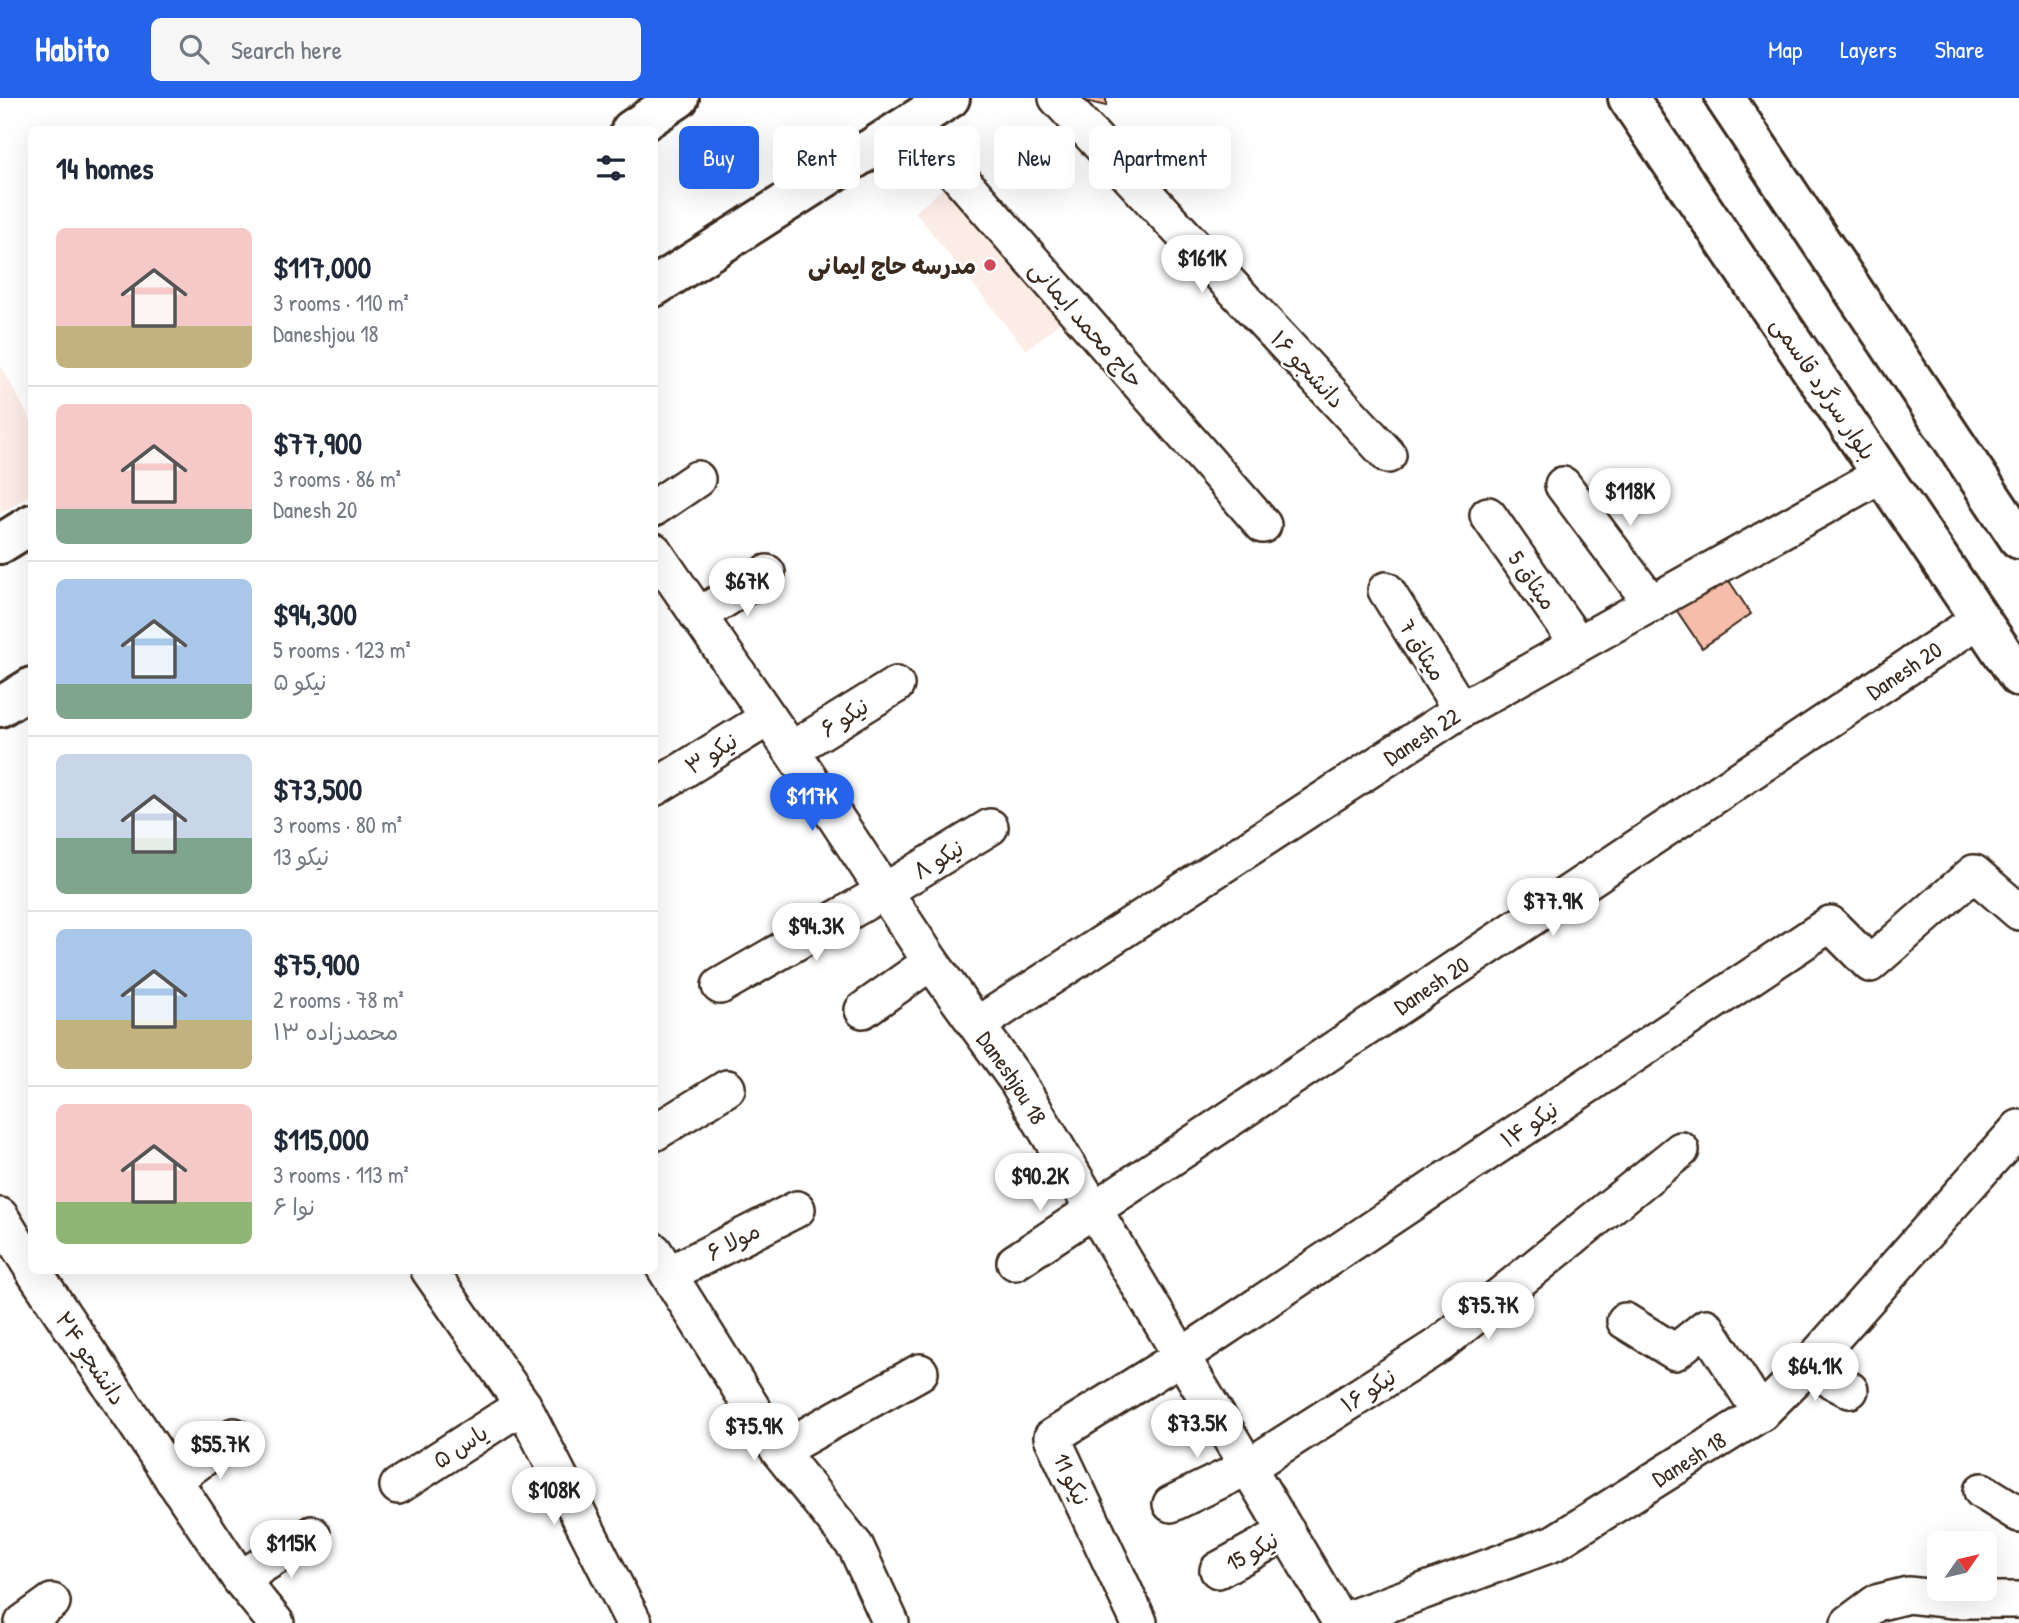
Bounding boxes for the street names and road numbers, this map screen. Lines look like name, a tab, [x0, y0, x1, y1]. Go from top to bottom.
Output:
street label: حاج محمد ایمانی	[1022, 254, 1151, 395]
street label: بلوار سرگرد قاسمی	[1764, 310, 1884, 466]
street label: دانشجو ۱۶	[1264, 323, 1352, 415]
street label: میثاق 5	[1502, 544, 1564, 616]
street label: میثاق 7	[1392, 613, 1454, 687]
street label: Danesh 20	[1860, 633, 1947, 706]
street label: نیکو ۶	[814, 690, 874, 744]
street label: Danesh 22	[1377, 700, 1465, 772]
street label: نیکو ۳	[679, 725, 743, 781]
street label: نیکو ۸	[907, 832, 969, 886]
street label: Danesh 20	[1387, 948, 1475, 1021]
street label: Daneshjou 18	[970, 1025, 1055, 1130]
street label: نیکو ۱۴	[1494, 1093, 1564, 1155]
street label: مولا ۶	[701, 1214, 765, 1268]
street label: دانشجو ۲۴	[48, 1305, 134, 1411]
street label: نیکو ۱۶	[1334, 1361, 1402, 1419]
street label: یاس ۵	[426, 1417, 494, 1475]
street label: Danesh 18	[1646, 1424, 1731, 1493]
street label: نیکو 11	[1046, 1448, 1098, 1510]
street label: نیکو 15	[1220, 1524, 1284, 1578]

